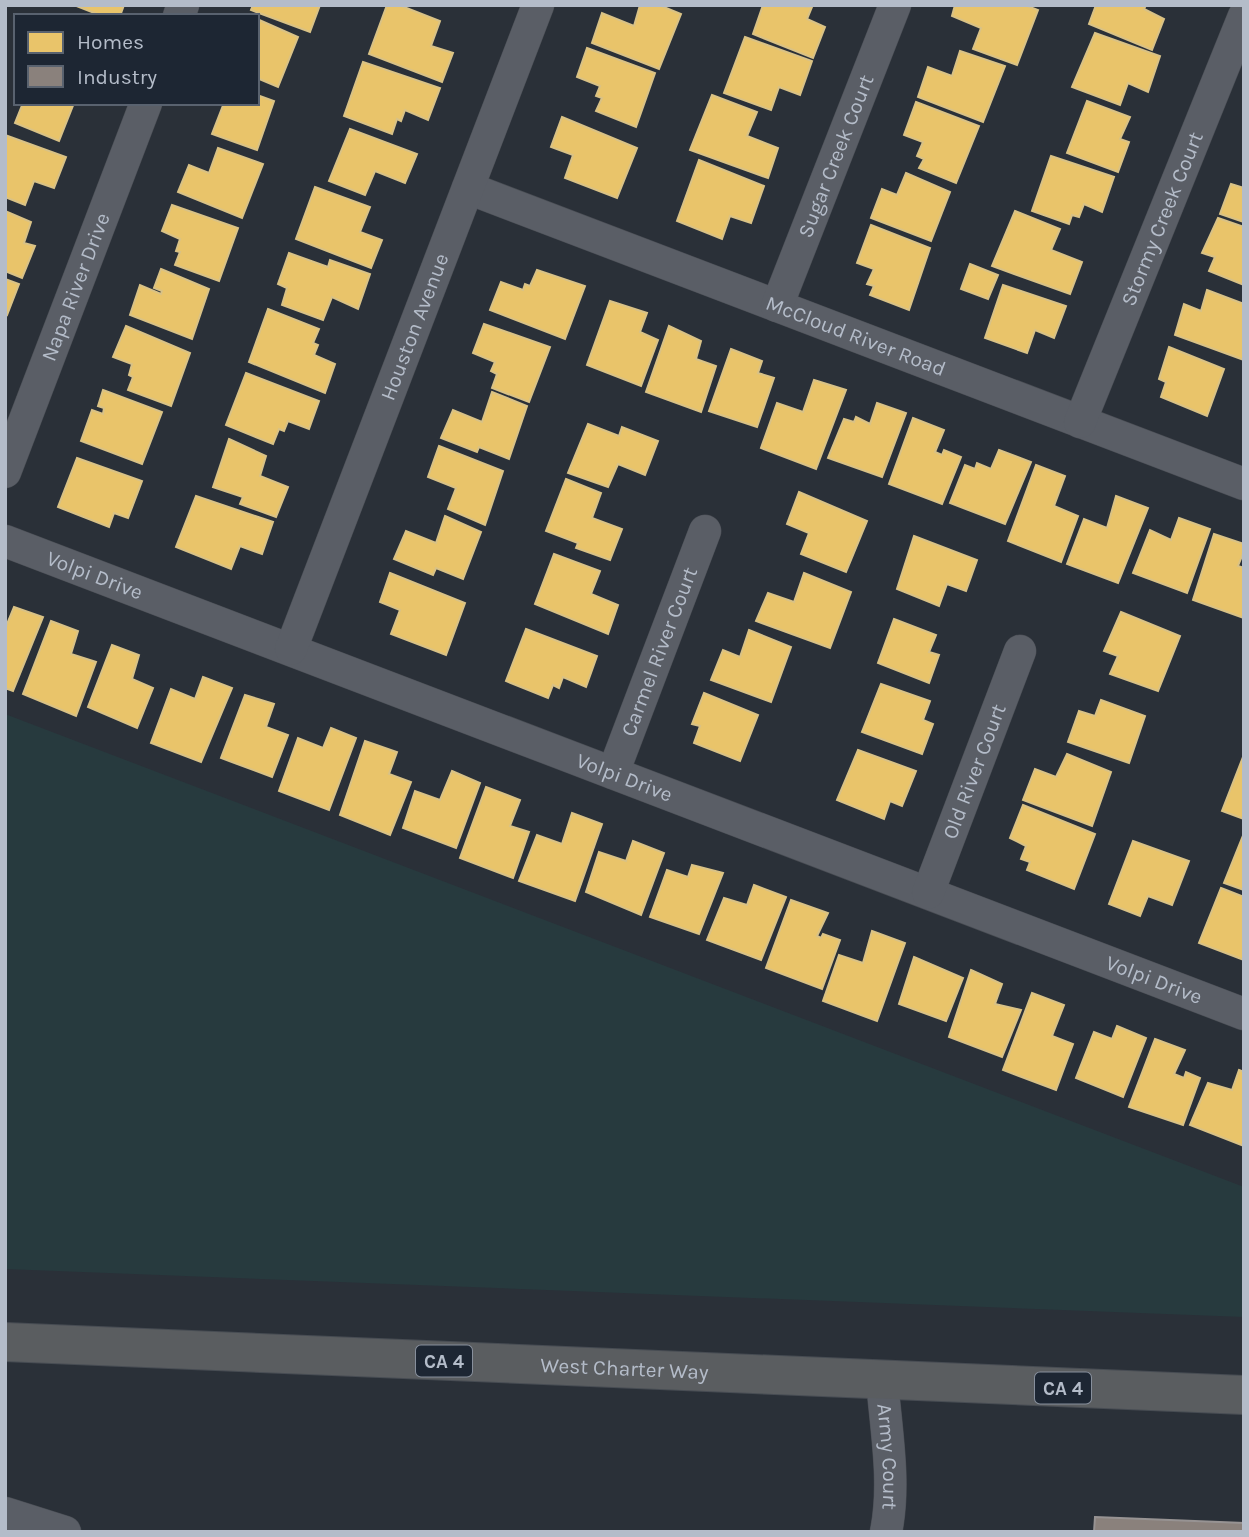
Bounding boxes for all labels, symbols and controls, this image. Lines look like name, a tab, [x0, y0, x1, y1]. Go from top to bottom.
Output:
legend	[14, 14, 259, 105]
text: Homes	[77, 30, 144, 54]
text: Industry	[77, 65, 157, 89]
street label: Sugar Creek Court	[793, 71, 879, 241]
street label: Stormy Creek Court	[1116, 128, 1208, 309]
street label: Napa River Drive	[36, 209, 115, 365]
street label: Houston Avenue	[375, 250, 454, 404]
street label: McCloud River Road	[762, 291, 949, 381]
street label: Volpi Drive	[43, 546, 146, 604]
street label: Carmel River Court	[616, 563, 702, 739]
street label: Old River Court	[938, 700, 1011, 842]
street label: Volpi Drive	[573, 748, 676, 807]
street label: Volpi Drive	[1103, 950, 1206, 1009]
road number: CA 4	[416, 1345, 472, 1376]
street label: West Charter Way	[540, 1353, 709, 1384]
road number: CA 4	[1035, 1372, 1091, 1404]
street label: Army Court	[872, 1402, 902, 1511]

